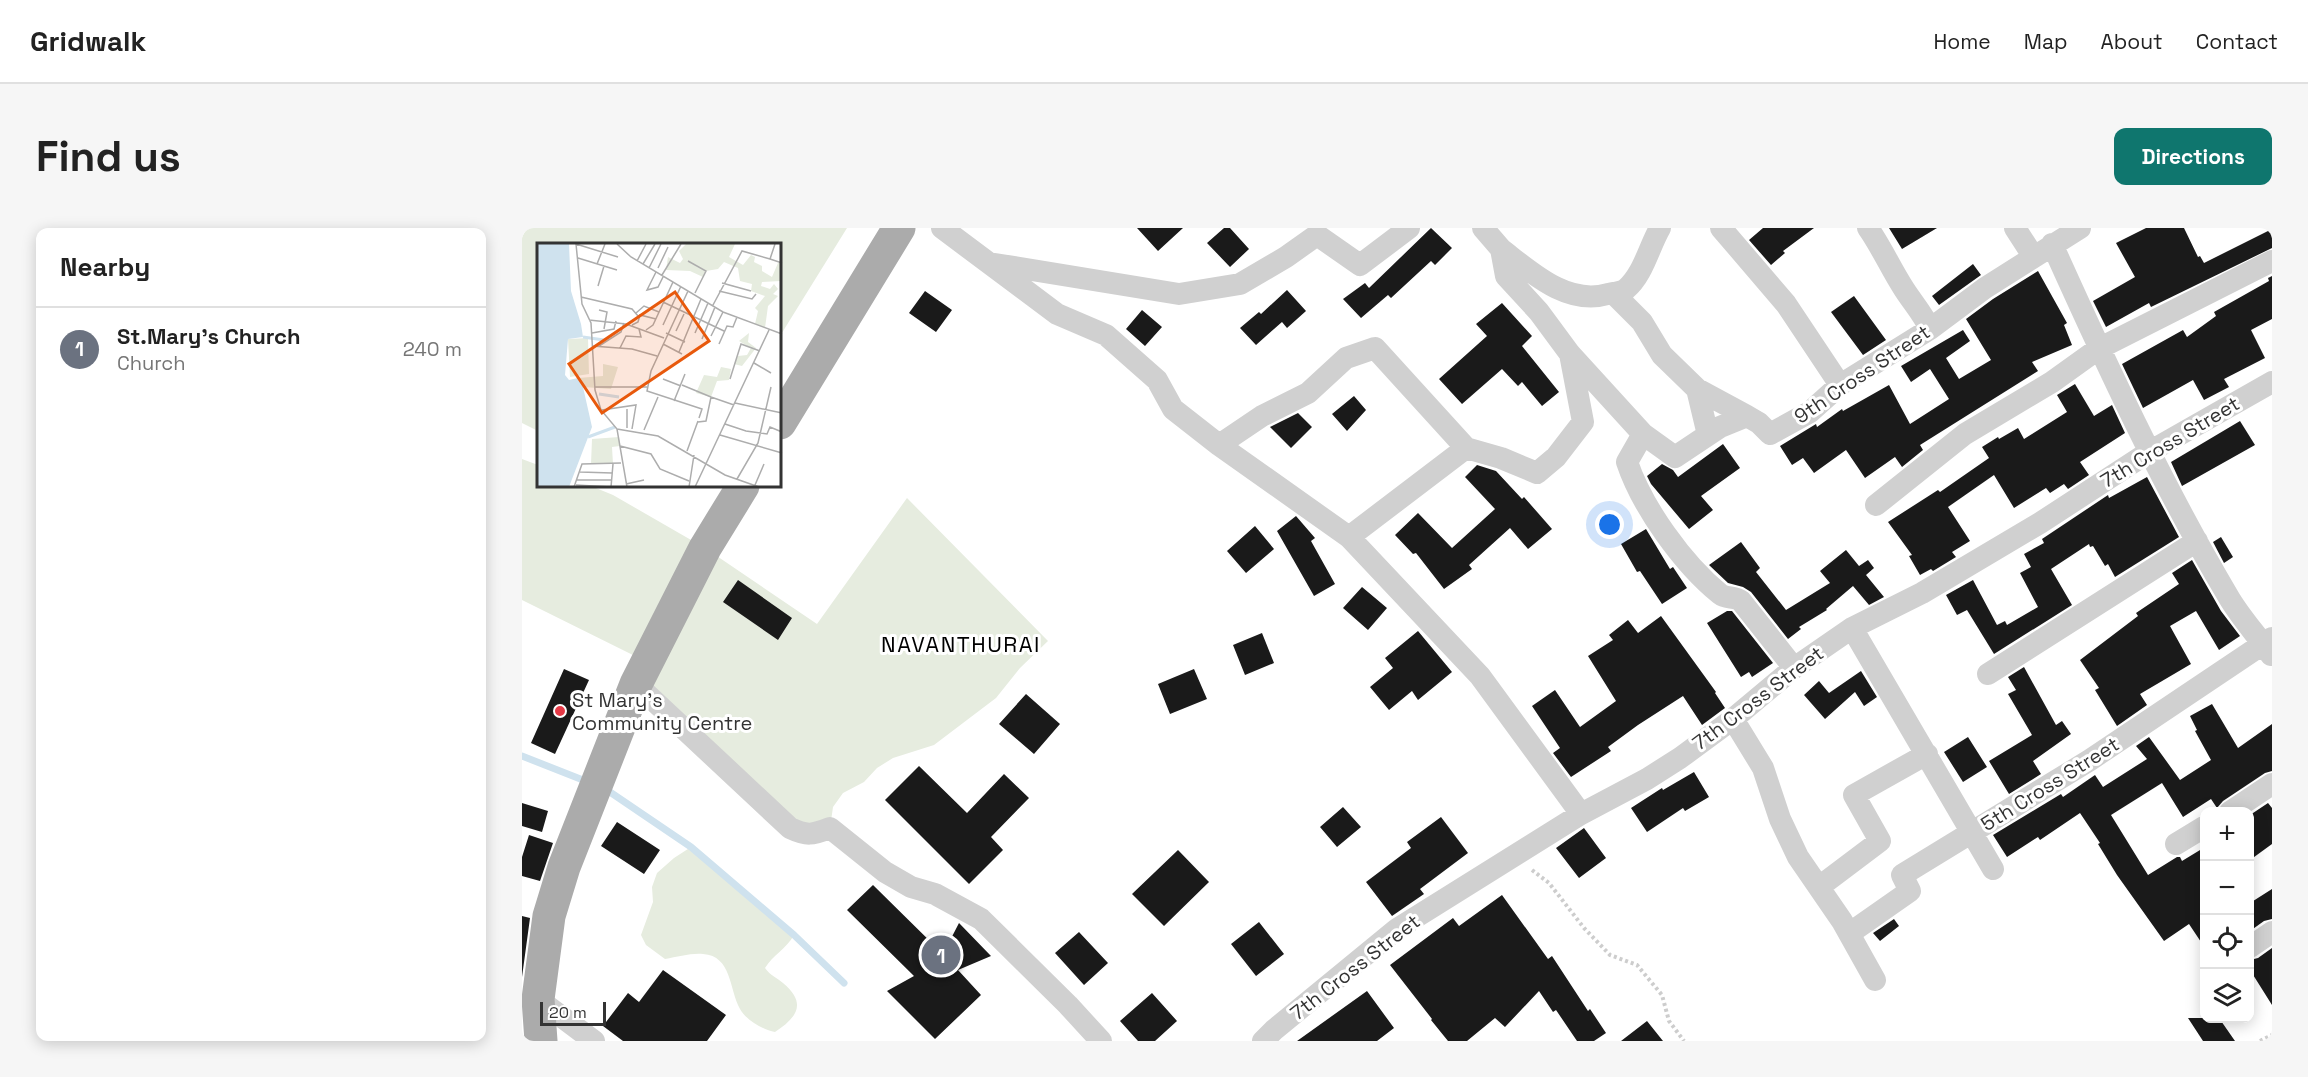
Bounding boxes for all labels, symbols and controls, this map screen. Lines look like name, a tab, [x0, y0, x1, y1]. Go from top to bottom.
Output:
text: Gridwalk	[30, 23, 146, 59]
text: Home	[1933, 28, 1991, 55]
text: Map	[2024, 28, 2068, 55]
text: About	[2101, 28, 2163, 55]
text: Contact	[2196, 28, 2278, 55]
button: Directions	[2114, 128, 2272, 185]
text: Find us	[36, 130, 181, 183]
inset map	[537, 243, 782, 488]
text: Nearby	[60, 250, 150, 284]
street label: 9th Cross Street	[1789, 319, 1935, 429]
text: St.Mary's Church	[117, 322, 301, 350]
text: 1	[75, 336, 84, 362]
text: 240 m	[403, 336, 462, 362]
text: Church	[117, 350, 186, 376]
street label: 7th Cross Street	[2096, 390, 2244, 494]
your location	[1595, 510, 1624, 539]
district label: NAVANTHURAI	[881, 630, 1041, 658]
street label: 7th Cross Street	[1687, 640, 1829, 756]
place label: St Mary's Community Centre	[572, 687, 752, 736]
marker: St Mary's Community Centre	[553, 704, 567, 718]
street label: 5th Cross Street	[1976, 731, 2124, 837]
map controls	[2200, 807, 2254, 1023]
button: +	[2200, 807, 2254, 861]
button: −	[2200, 861, 2254, 915]
street label: 7th Cross Street	[1285, 908, 1425, 1026]
button: locate	[2200, 915, 2254, 969]
pin: 1	[922, 932, 960, 978]
button: layers	[2200, 969, 2254, 1023]
scale bar	[540, 999, 606, 1026]
text: 20 m	[549, 1002, 587, 1023]

